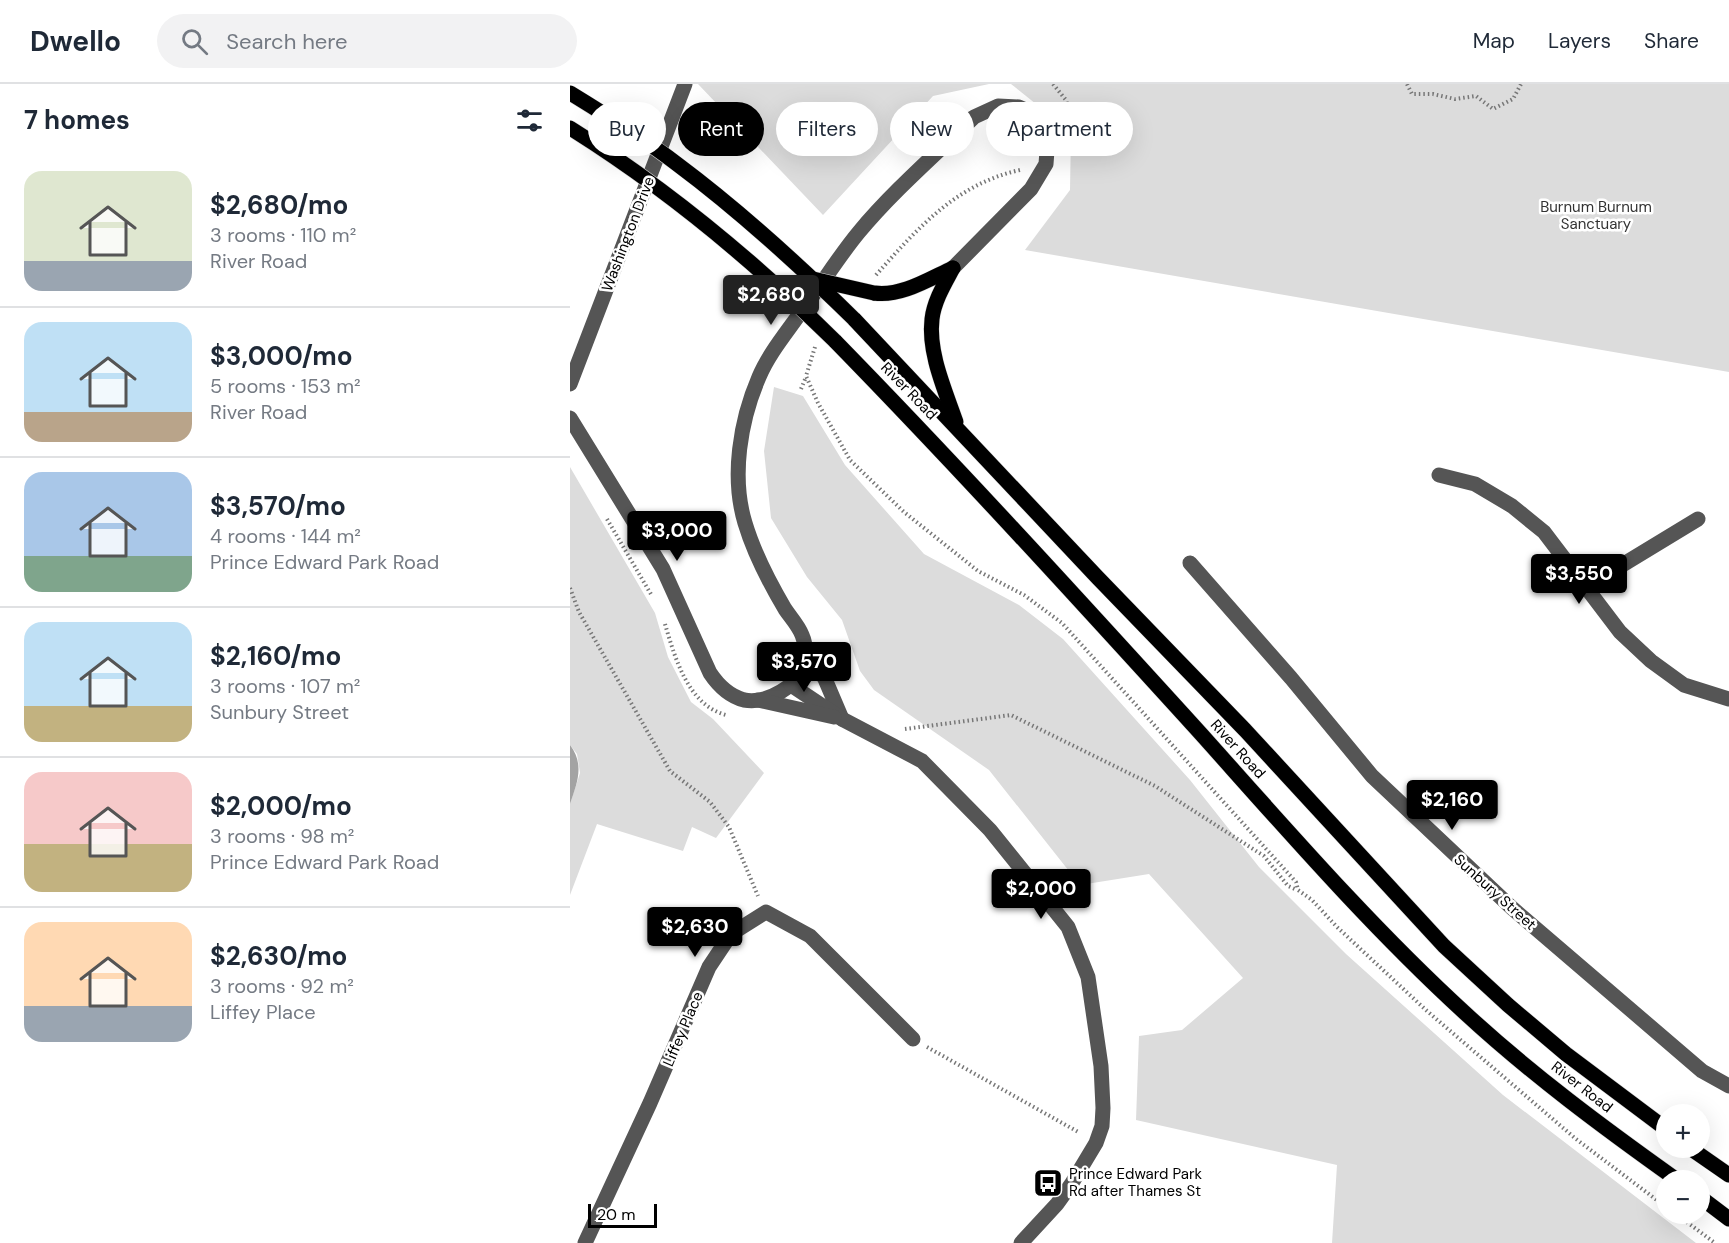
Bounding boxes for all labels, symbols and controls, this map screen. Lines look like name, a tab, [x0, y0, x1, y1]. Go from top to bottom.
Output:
search box	[157, 14, 577, 68]
text: Dwello	[30, 23, 121, 60]
icon: search	[178, 25, 211, 58]
text: Search here	[226, 27, 348, 56]
text: Map	[1473, 27, 1515, 55]
text: Layers	[1548, 27, 1611, 55]
text: Share	[1644, 27, 1699, 55]
chip: Buy	[588, 102, 666, 156]
chip: Rent	[678, 102, 764, 156]
chip: Filters	[776, 102, 878, 156]
chip: New	[890, 102, 974, 156]
chip: Apartment	[986, 102, 1133, 156]
text: 7 homes	[24, 103, 130, 137]
icon: filters	[513, 104, 546, 137]
street label: Washington Drive	[597, 174, 659, 294]
text: $2,680/mo	[210, 188, 348, 222]
icon: home	[72, 195, 144, 267]
park label: Burnum Burnum Sanctuary	[1540, 197, 1652, 234]
text: 3 rooms · 110 m²	[210, 222, 356, 248]
text: River Road	[210, 248, 307, 274]
pin: $2,680	[722, 275, 820, 326]
text: $2,680	[737, 281, 805, 307]
text: $3,000/mo	[210, 339, 353, 373]
icon: home	[72, 346, 144, 418]
street label: River Road	[876, 358, 942, 424]
text: 5 rooms · 153 m²	[210, 373, 361, 399]
text: River Road	[210, 399, 307, 425]
text: $3,570/mo	[210, 489, 346, 523]
icon: home	[72, 496, 144, 568]
pin: $3,000	[628, 511, 726, 562]
text: $3,000	[641, 517, 713, 543]
text: 4 rooms · 144 m²	[210, 523, 361, 549]
text: Prince Edward Park Road	[210, 549, 439, 575]
pin: $3,550	[1530, 554, 1628, 605]
text: $3,550	[1545, 560, 1613, 586]
text: $2,160/mo	[210, 639, 341, 673]
pin: $3,570	[755, 642, 853, 693]
icon: home	[72, 646, 144, 718]
text: $3,570	[771, 648, 837, 674]
text: 3 rooms · 107 m²	[210, 673, 360, 699]
text: Sunbury Street	[210, 699, 349, 725]
street label: River Road	[1206, 715, 1270, 783]
pin: $2,160	[1403, 780, 1501, 831]
text: $2,160	[1421, 786, 1483, 812]
text: $2,000/mo	[210, 789, 352, 823]
icon: home	[72, 796, 144, 868]
text: 3 rooms · 98 m²	[210, 823, 354, 849]
text: Prince Edward Park Road	[210, 849, 439, 875]
street label: Sunbury Street	[1450, 850, 1541, 934]
pin: $2,000	[992, 869, 1090, 920]
text: $2,000	[1006, 875, 1076, 901]
pin: $2,630	[646, 907, 744, 958]
text: $2,630	[661, 913, 729, 939]
text: $2,630/mo	[210, 939, 347, 973]
icon: home	[72, 946, 144, 1018]
text: 3 rooms · 92 m²	[210, 973, 354, 999]
street label: Liffey Place	[658, 989, 708, 1069]
text: Liffey Place	[210, 999, 316, 1025]
street label: River Road	[1547, 1057, 1617, 1117]
map controls	[1656, 1104, 1710, 1224]
button: +	[1656, 1104, 1710, 1158]
place label: Prince Edward Park Rd after Thames St	[1069, 1164, 1202, 1201]
bus stop icon: Prince Edward Park Rd after Thames St	[1032, 1167, 1064, 1199]
button: −	[1656, 1170, 1710, 1224]
scale bar	[588, 1201, 657, 1228]
text: 20 m	[597, 1204, 636, 1225]

